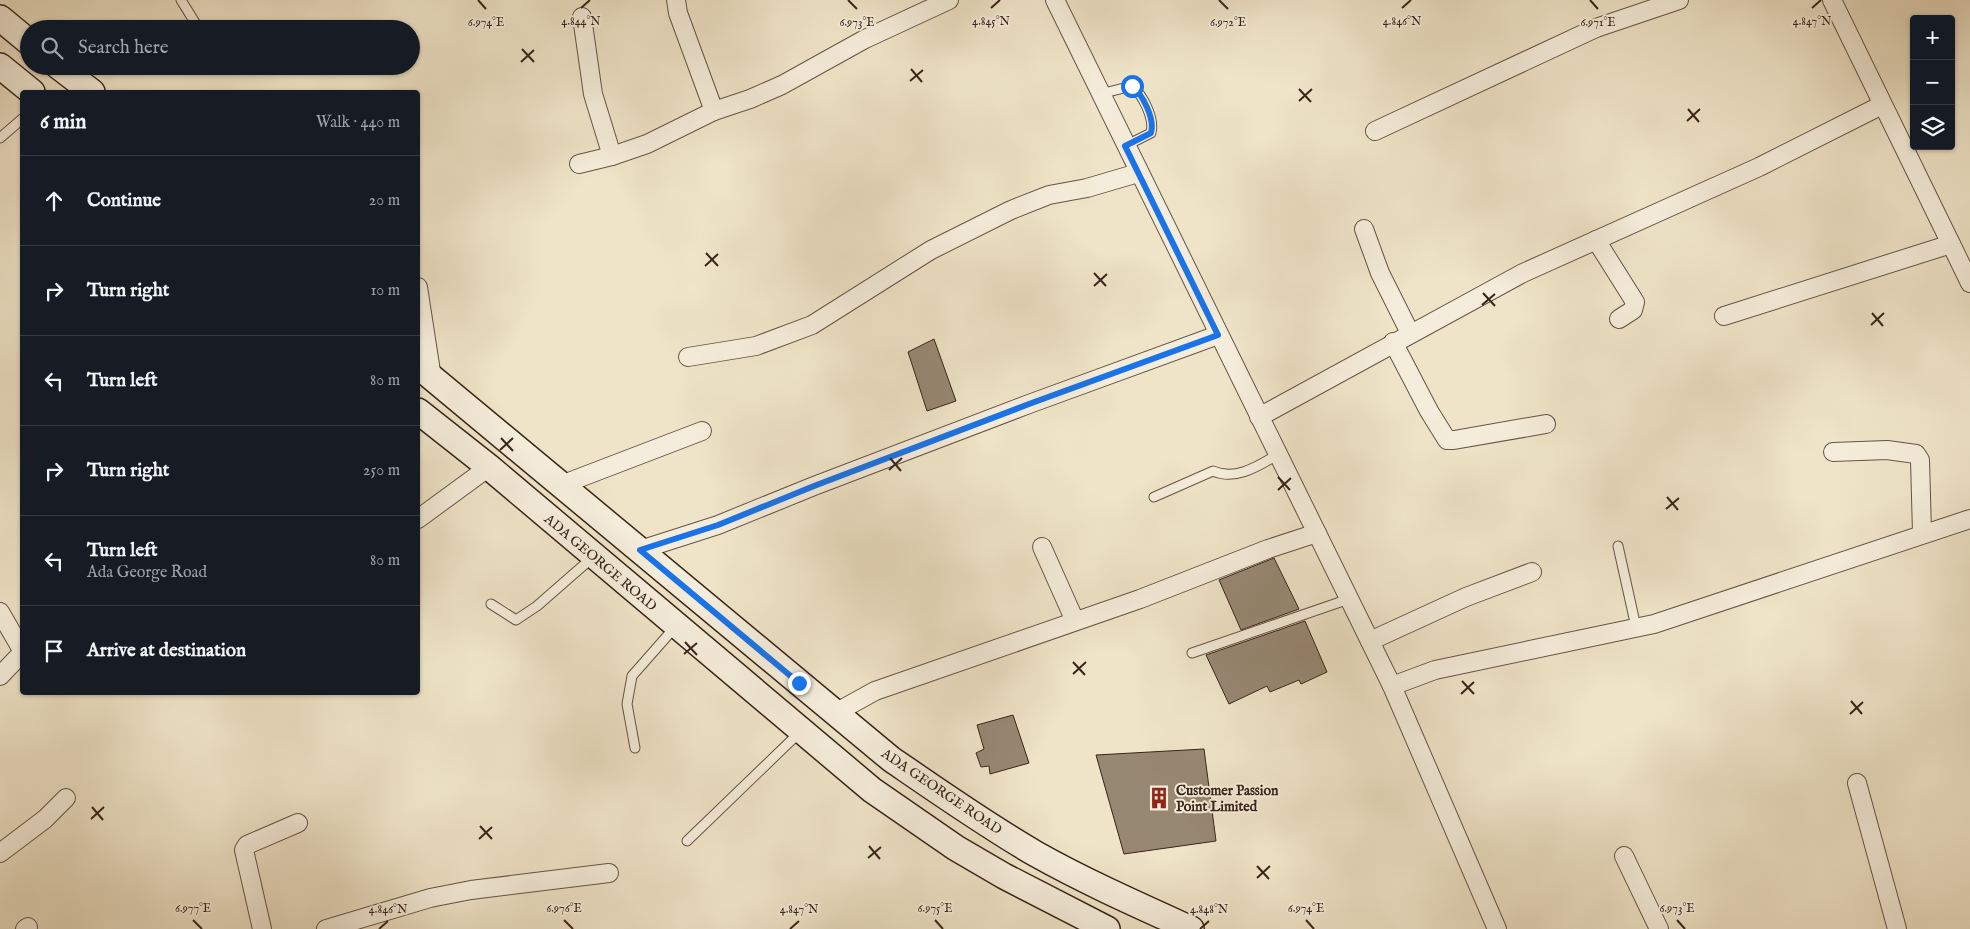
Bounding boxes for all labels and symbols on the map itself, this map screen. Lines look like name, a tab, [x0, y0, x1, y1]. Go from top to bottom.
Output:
text: 4.844°N	[561, 14, 601, 29]
text: 4.845°N	[972, 14, 1011, 29]
text: 4.846°N	[1383, 14, 1422, 29]
text: 4.847°N	[1793, 14, 1832, 29]
text: 6.974°E	[468, 15, 504, 30]
text: 6.973°E	[839, 15, 875, 30]
text: 6.972°E	[1210, 15, 1246, 30]
text: 6.971°E	[1580, 15, 1616, 30]
route start	[1121, 75, 1144, 98]
street label: ADA GEORGE ROAD	[540, 510, 660, 615]
route end	[788, 672, 811, 695]
street label: ADA GEORGE ROAD	[877, 744, 1005, 839]
place label: Customer Passion Point Limited	[1176, 782, 1279, 816]
building icon: Customer Passion Point Limited	[1146, 785, 1172, 811]
text: 6.977°E	[175, 901, 211, 916]
text: 6.976°E	[546, 901, 582, 916]
text: 6.975°E	[918, 901, 952, 916]
text: 6.974°E	[1288, 901, 1324, 916]
text: 6.973°E	[1659, 901, 1695, 916]
text: 4.846°N	[369, 902, 408, 917]
text: 4.847°N	[780, 902, 819, 917]
text: 4.848°N	[1190, 902, 1229, 917]

